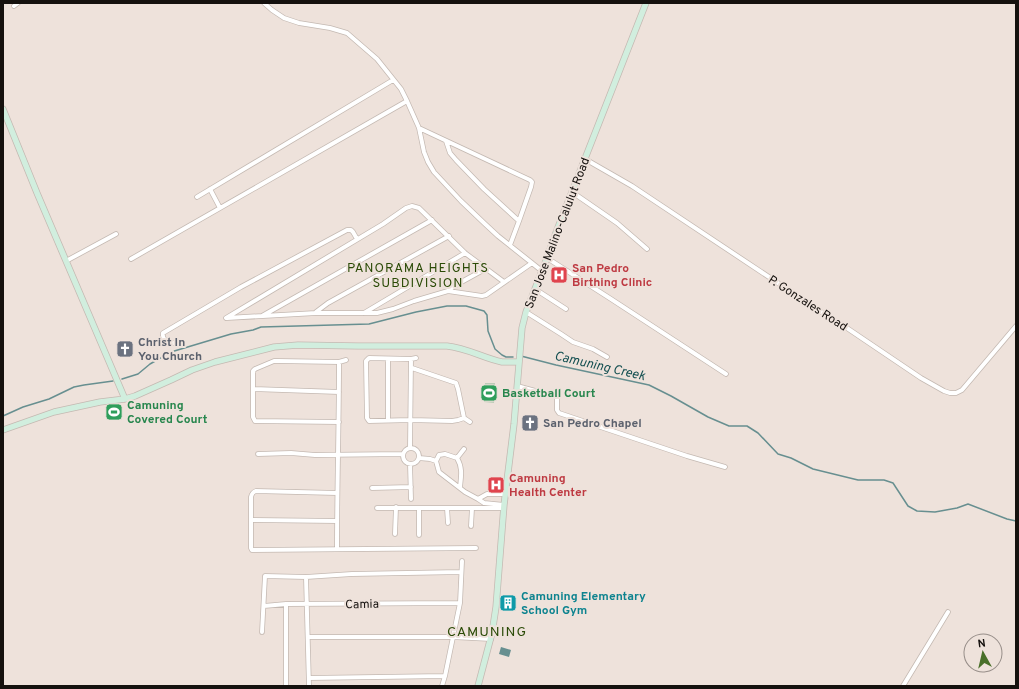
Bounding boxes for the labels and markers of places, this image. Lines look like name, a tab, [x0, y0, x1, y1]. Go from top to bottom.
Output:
place label: San Pedro Birthing Clinic	[572, 261, 652, 291]
hospital icon: San Pedro Birthing Clinic	[549, 265, 569, 285]
place label: Christ In You Church	[138, 335, 202, 365]
church icon: Christ In You Church	[115, 339, 135, 359]
sports icon: Basketball Court	[479, 383, 499, 403]
place label: Basketball Court	[502, 386, 596, 402]
place label: Camuning Covered Court	[127, 398, 208, 428]
sports icon: Camuning Covered Court	[104, 402, 124, 422]
church icon: San Pedro Chapel	[520, 413, 540, 433]
place label: San Pedro Chapel	[543, 416, 642, 432]
place label: Camuning Health Center	[509, 471, 587, 501]
hospital icon: Camuning Health Center	[486, 475, 506, 495]
place label: Camuning Elementary School Gym	[521, 589, 646, 619]
building icon: Camuning Elementary School Gym	[498, 593, 518, 613]

